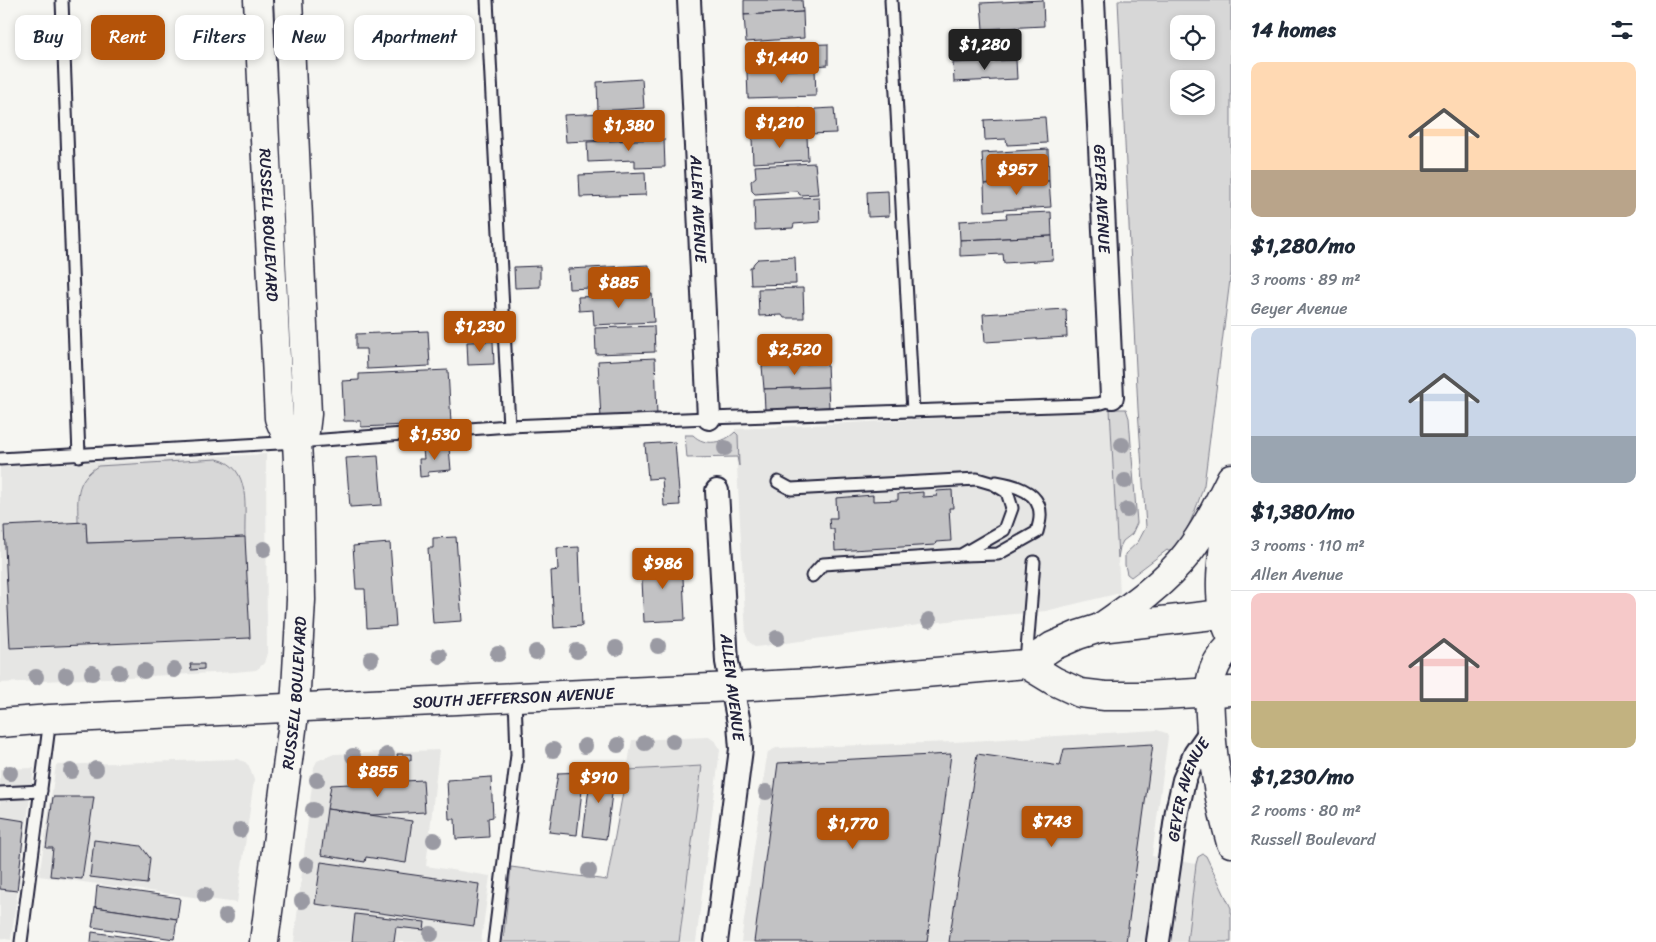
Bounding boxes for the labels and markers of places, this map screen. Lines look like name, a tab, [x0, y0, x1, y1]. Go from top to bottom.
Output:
pin: $1,280	[944, 28, 1026, 71]
pin: $1,440	[741, 42, 823, 84]
pin: $1,210	[739, 106, 821, 149]
pin: $1,380	[588, 110, 670, 152]
pin: $957	[987, 154, 1047, 196]
pin: $885	[589, 266, 649, 309]
pin: $1,230	[439, 310, 521, 353]
pin: $2,520	[754, 334, 836, 376]
pin: $1,530	[394, 418, 476, 461]
pin: $986	[633, 548, 693, 590]
pin: $855	[348, 756, 408, 798]
pin: $910	[569, 762, 629, 804]
pin: $743	[1022, 806, 1082, 848]
pin: $1,770	[812, 808, 894, 850]

